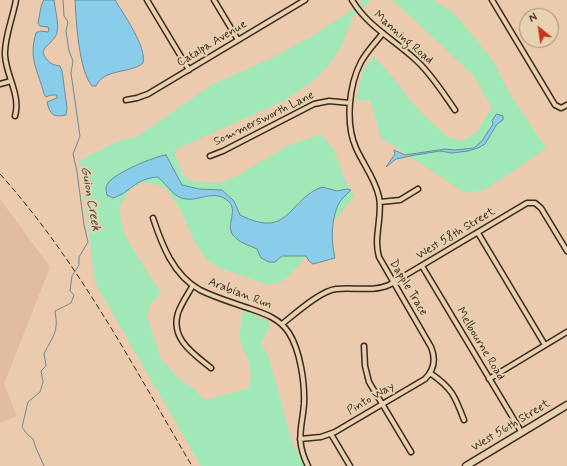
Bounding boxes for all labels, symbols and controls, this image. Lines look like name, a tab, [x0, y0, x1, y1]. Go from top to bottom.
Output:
street label: Manning Road	[370, 8, 436, 68]
north arrow	[519, 8, 559, 48]
text: N	[527, 11, 540, 26]
street label: Catalpa Avenue	[174, 17, 250, 71]
street label: Sommersworth Lane	[211, 88, 317, 150]
water label: Guion Creek	[77, 165, 103, 233]
street label: West 58th Street	[414, 205, 498, 263]
street label: Dapple Trace	[386, 257, 430, 319]
street label: Arabian Run	[206, 275, 274, 313]
street label: Melbourne Road	[453, 305, 507, 383]
street label: Pinto Way	[345, 379, 397, 419]
street label: West 56th Street	[469, 397, 553, 455]

